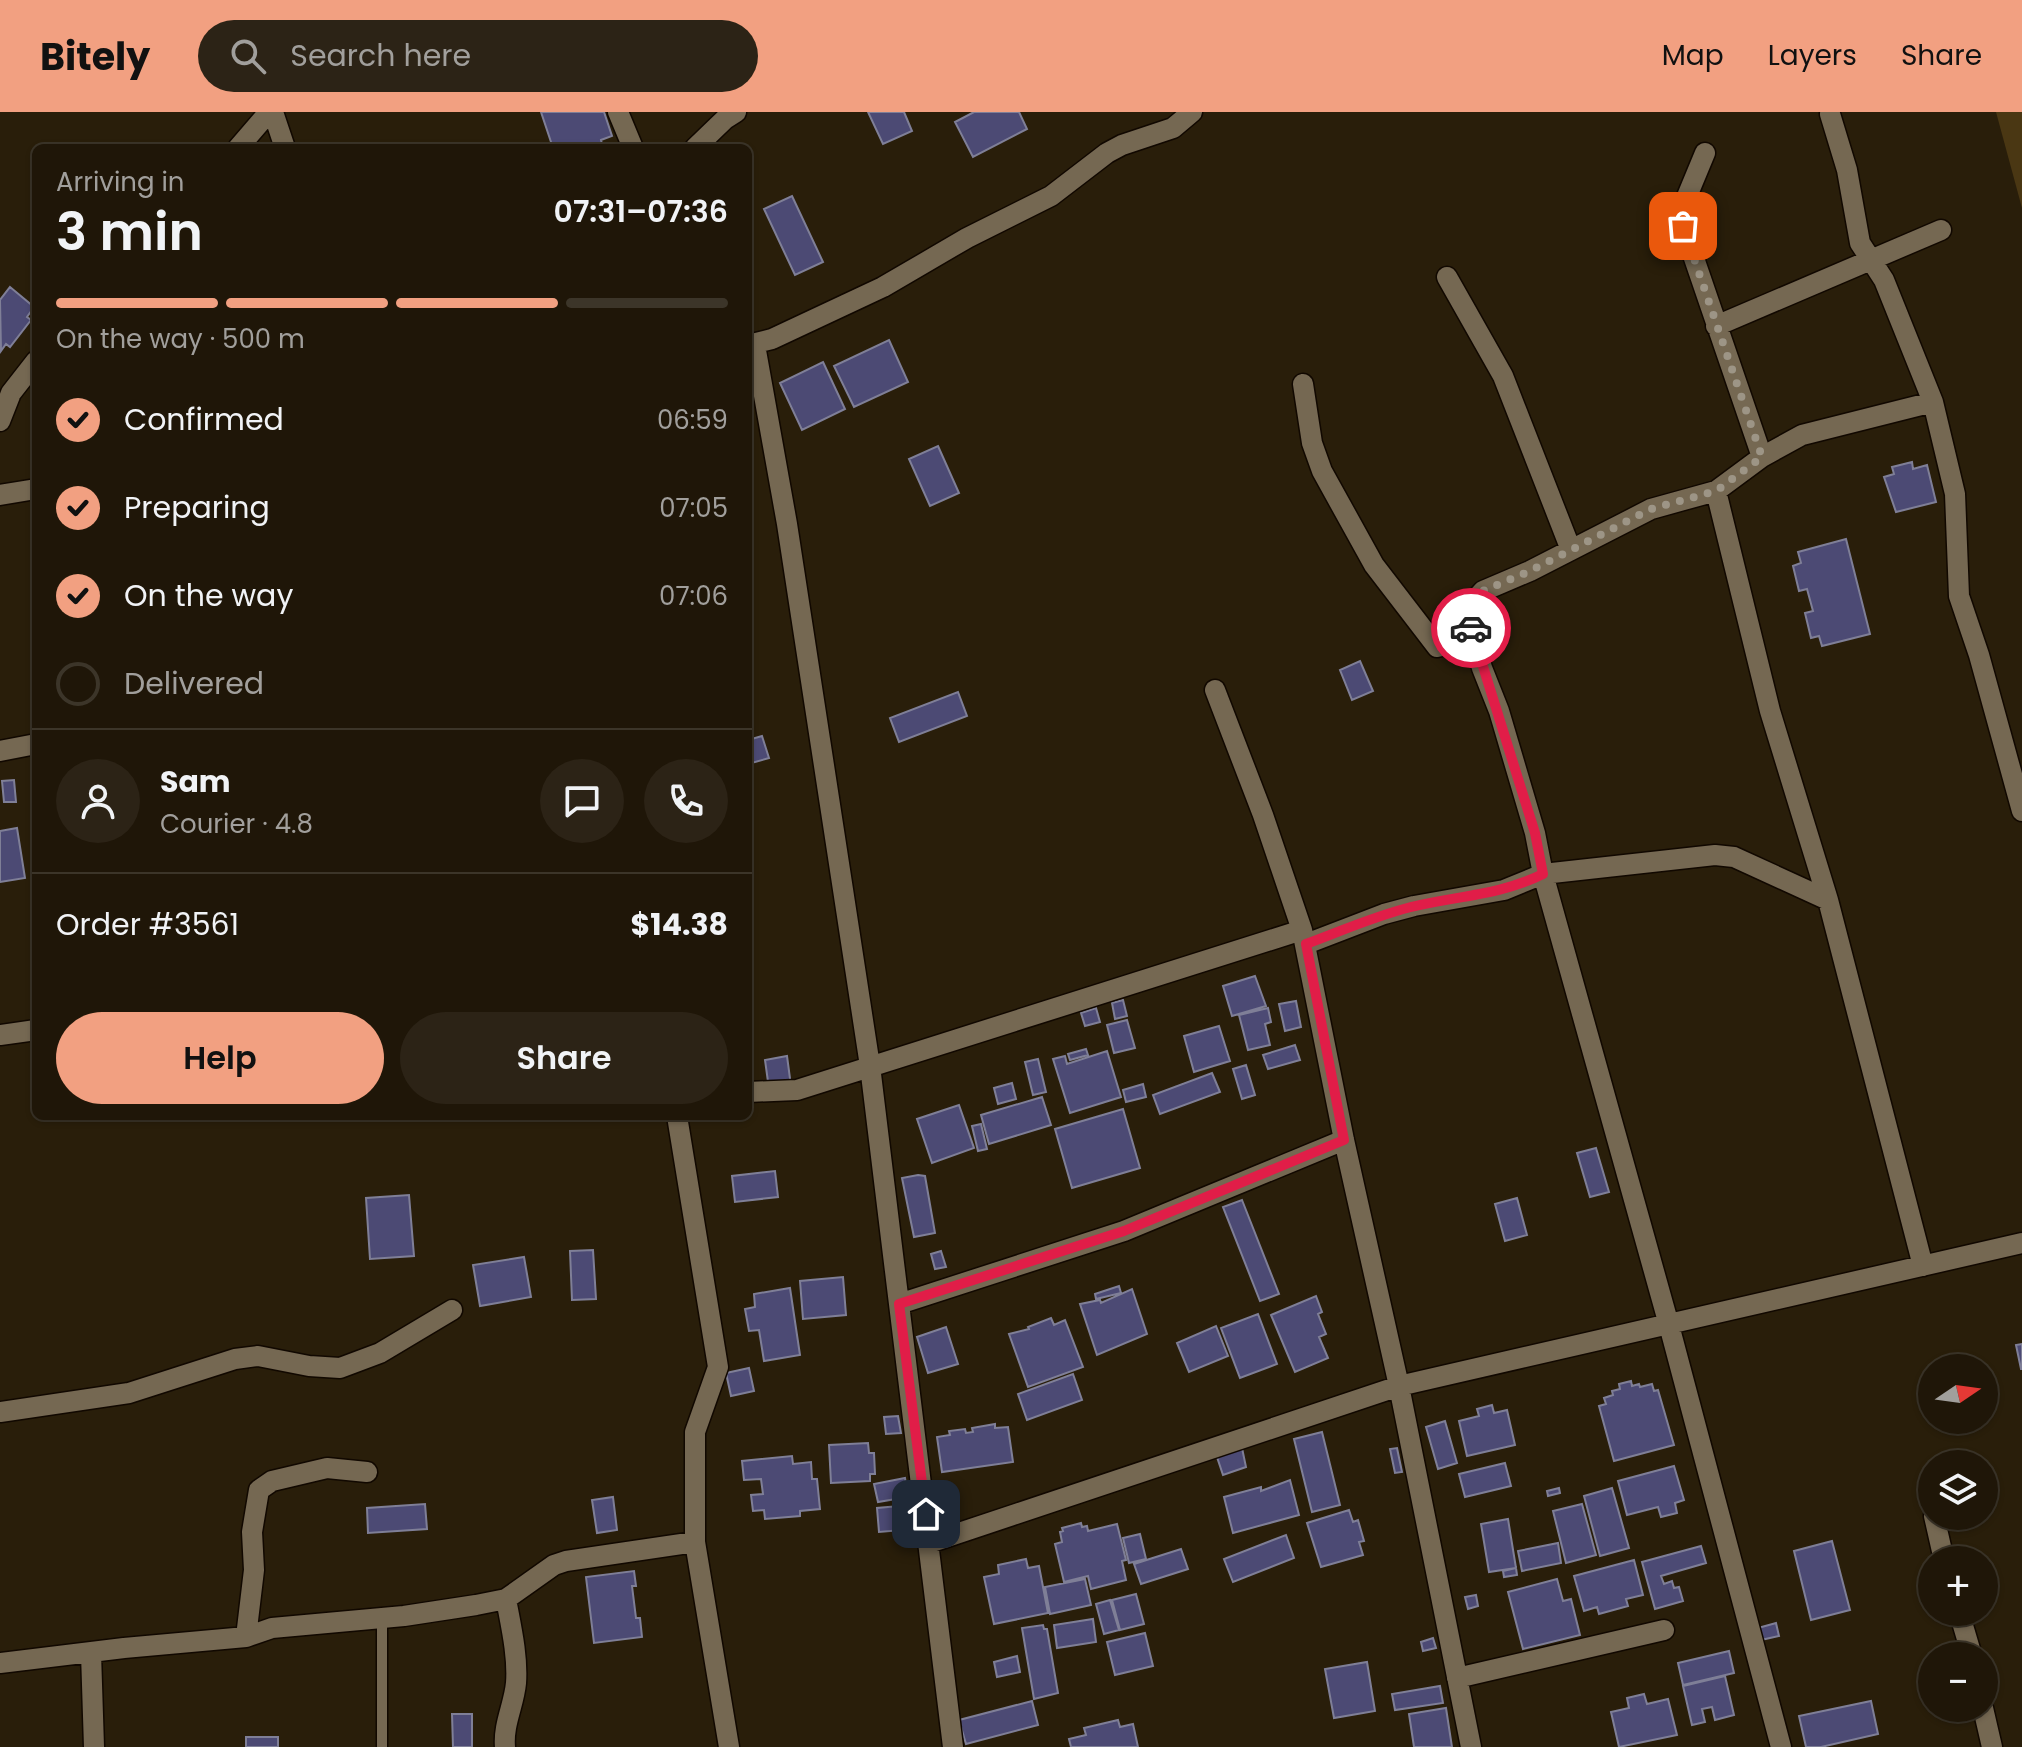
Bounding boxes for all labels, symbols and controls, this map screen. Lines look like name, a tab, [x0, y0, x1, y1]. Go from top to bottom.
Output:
search box	[198, 20, 758, 92]
text: Bitely	[40, 30, 150, 83]
icon: search	[226, 34, 270, 78]
text: Search here	[290, 34, 471, 77]
text: Map	[1662, 36, 1724, 75]
text: Layers	[1768, 36, 1857, 75]
text: Share	[1901, 36, 1982, 75]
text: Arriving in	[56, 164, 185, 200]
text: 07:31–07:36	[554, 190, 728, 233]
pin	[1649, 192, 1717, 260]
text: 3 min	[56, 195, 203, 268]
icon: bag	[1661, 204, 1705, 248]
text: On the way · 500 m	[56, 321, 305, 357]
icon: check	[56, 398, 100, 442]
text: Confirmed	[124, 398, 284, 441]
text: 06:59	[657, 402, 728, 438]
icon: check	[56, 486, 100, 530]
text: Preparing	[124, 486, 270, 529]
text: 07:05	[659, 490, 728, 526]
icon: check	[56, 574, 100, 618]
text: On the way	[124, 574, 293, 617]
text: 07:06	[659, 578, 728, 614]
courier	[1431, 588, 1511, 668]
icon: car	[1449, 606, 1493, 650]
text: Delivered	[124, 662, 264, 705]
button: person	[56, 759, 140, 843]
button: chat	[540, 759, 624, 843]
button: phone	[644, 759, 728, 843]
text: Sam	[160, 760, 231, 803]
text: Courier · 4.8	[160, 806, 313, 842]
text: Order #3561	[56, 903, 239, 946]
text: $14.38	[631, 903, 728, 946]
button: Help	[56, 1012, 384, 1104]
button: Share	[400, 1012, 728, 1104]
north arrow	[1918, 1354, 1998, 1434]
map controls	[1918, 1354, 1998, 1722]
button: layers	[1918, 1450, 1998, 1530]
pin	[892, 1480, 960, 1548]
icon: home	[904, 1492, 948, 1536]
button: +	[1918, 1546, 1998, 1626]
button: −	[1918, 1642, 1998, 1722]

